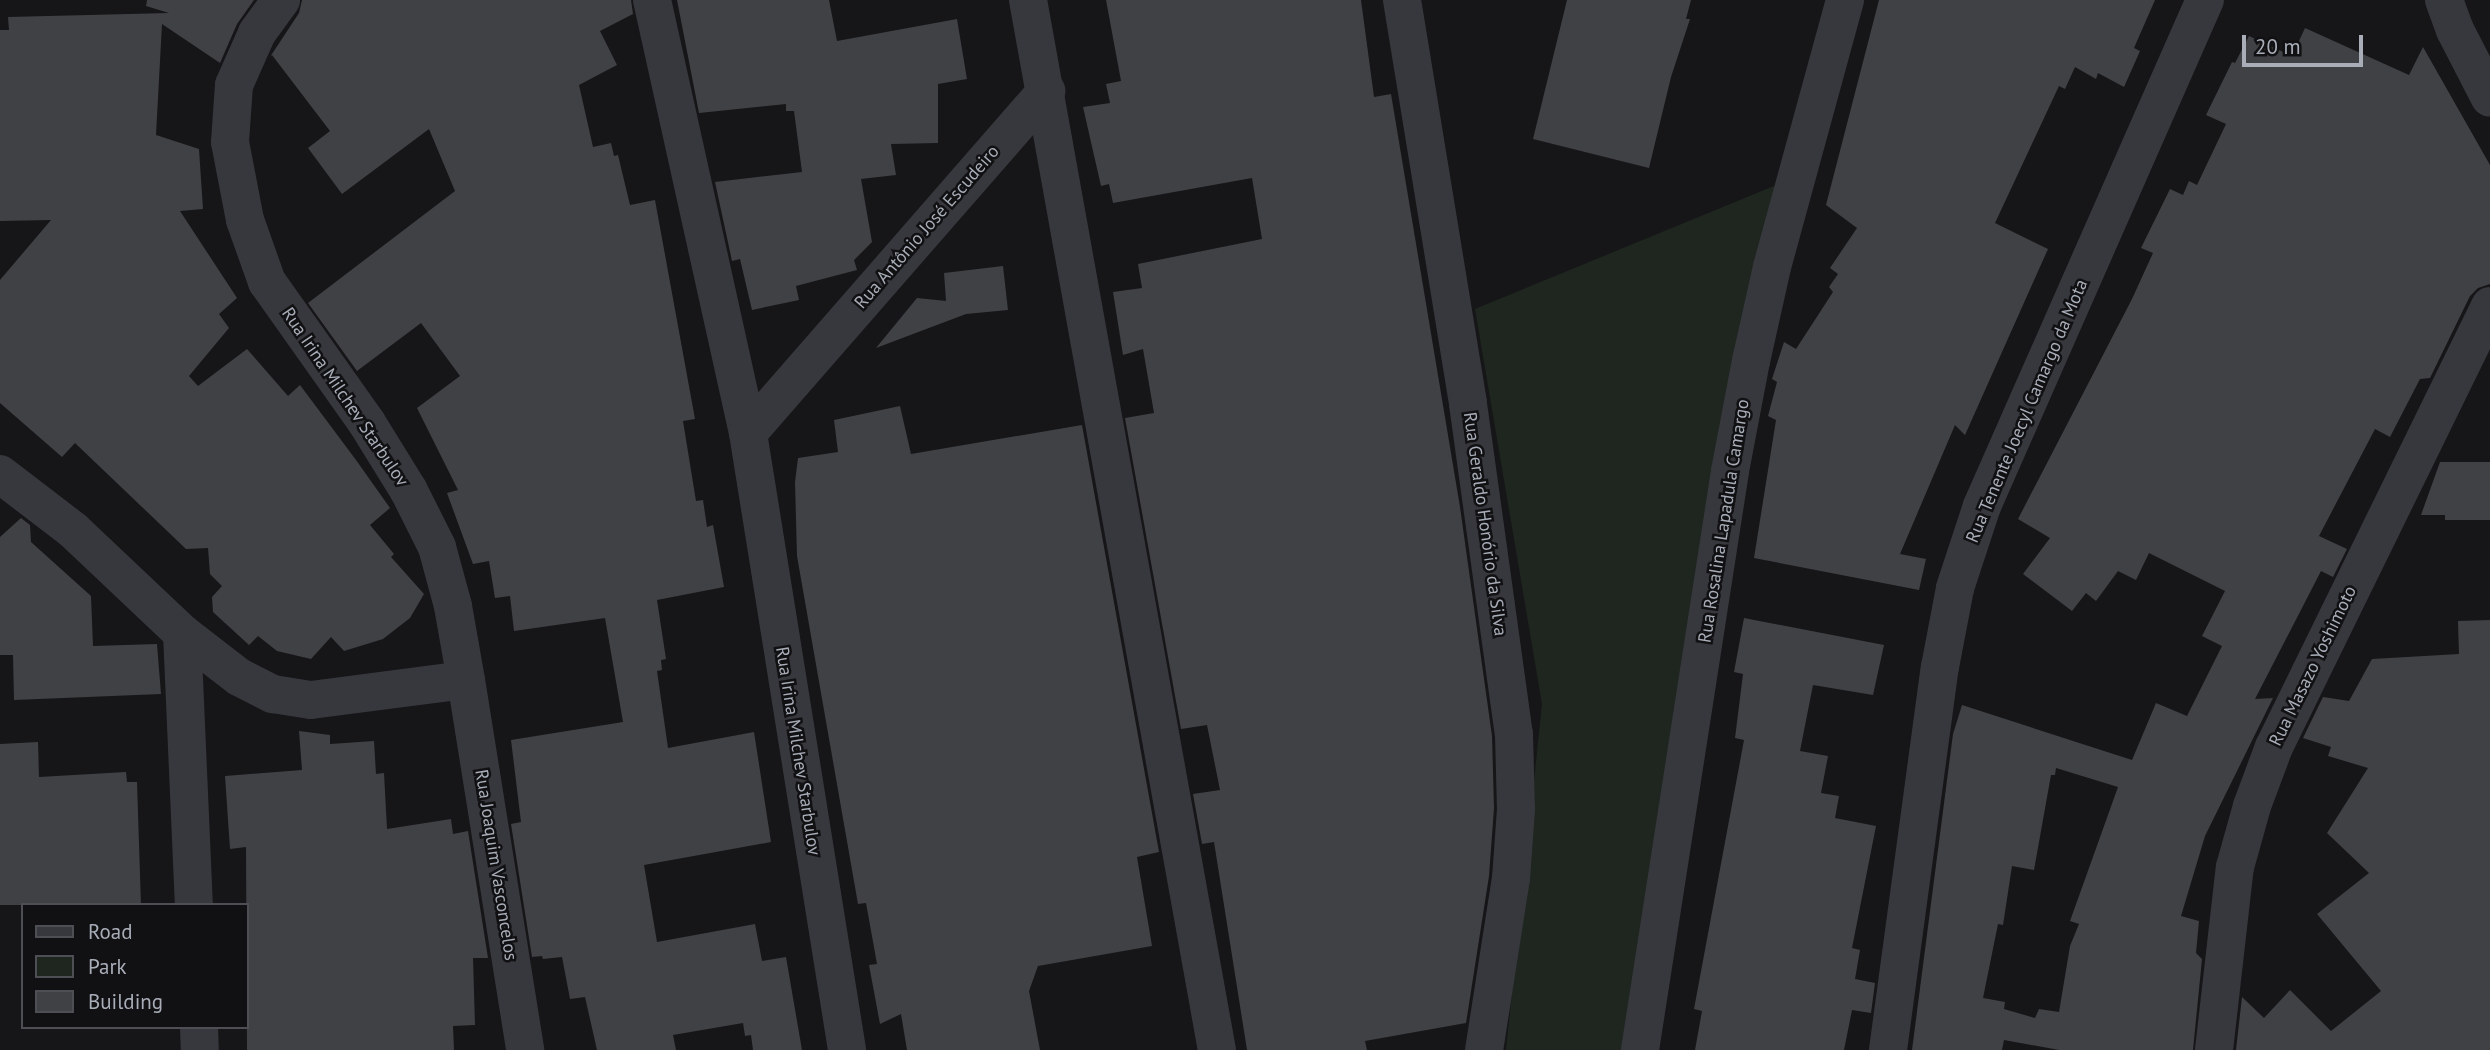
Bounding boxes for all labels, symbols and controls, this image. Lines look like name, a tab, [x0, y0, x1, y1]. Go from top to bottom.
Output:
scale bar	[2245, 21, 2366, 65]
text: 20 m	[2255, 33, 2301, 60]
street label: Rua Antônio José Escudeiro	[850, 141, 1004, 313]
street label: Rua Tenente Joecyl Camargo da Mota	[1961, 276, 2093, 546]
street label: Rua Irina Milchev Starbulov	[277, 303, 413, 491]
street label: Rua Rosalina Lapadula Camargo	[1694, 398, 1754, 644]
street label: Rua Geraldo Honório da Silva	[1459, 411, 1511, 637]
street label: Rua Masazo Yoshimoto	[2265, 582, 2361, 750]
street label: Rua Irina Milchev Starbulov	[771, 645, 825, 857]
street label: Rua Joaquim Vasconcelos	[470, 768, 522, 962]
legend	[21, 903, 248, 1029]
text: Road	[88, 918, 132, 945]
text: Park	[88, 953, 127, 980]
text: Building	[88, 988, 163, 1015]

